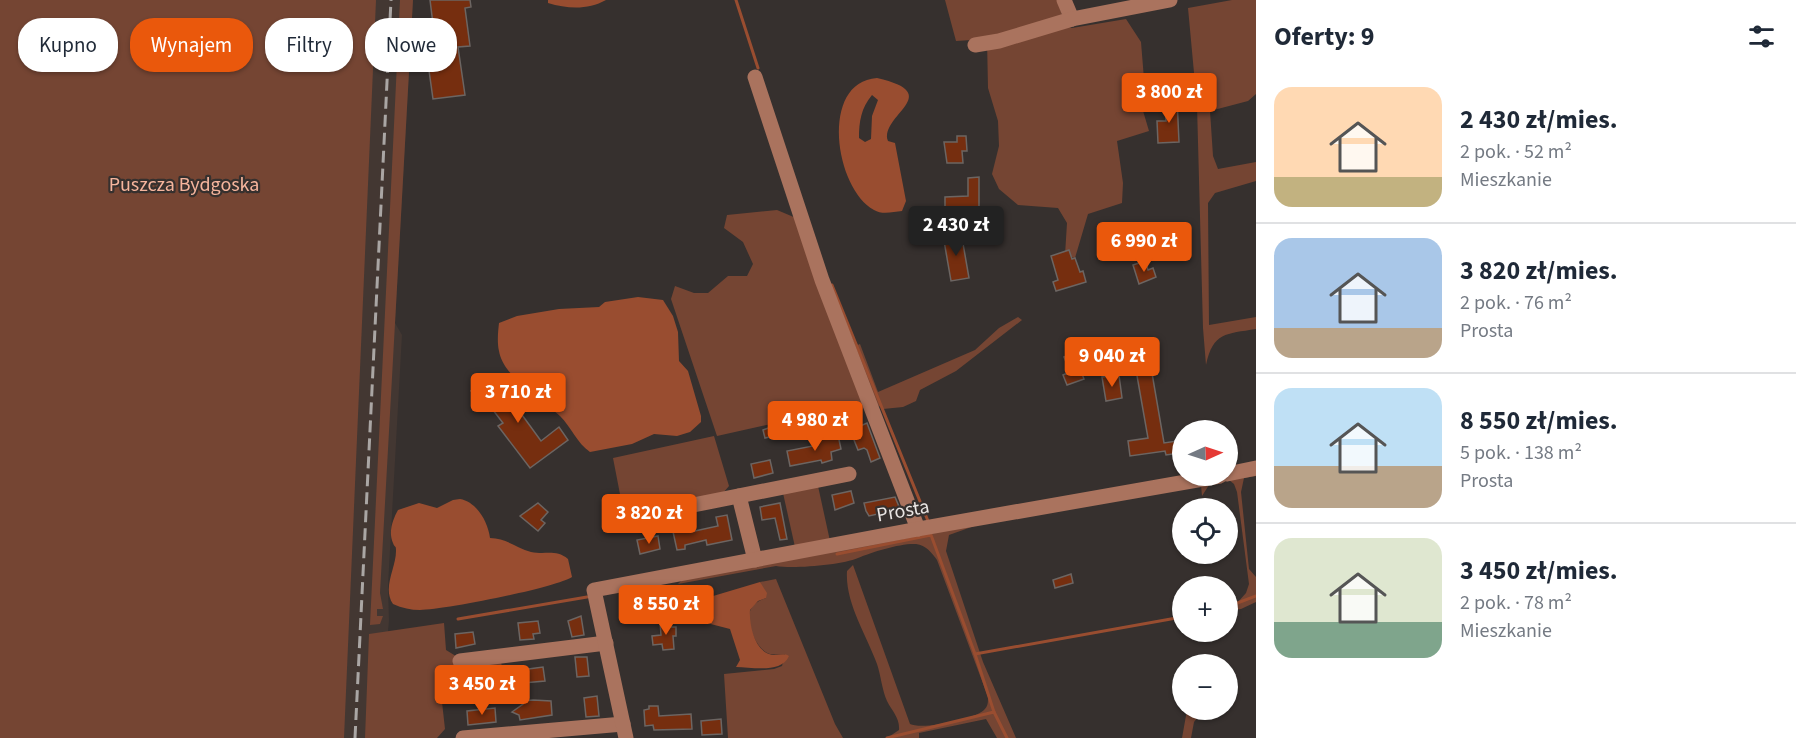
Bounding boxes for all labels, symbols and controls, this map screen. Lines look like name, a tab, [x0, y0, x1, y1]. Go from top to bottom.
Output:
chip: Kupno	[18, 18, 118, 72]
chip: Wynajem	[130, 18, 253, 72]
chip: Filtry	[265, 18, 353, 72]
chip: Nowe	[365, 18, 457, 72]
text: Oferty: 9	[1274, 18, 1374, 55]
icon: filters	[1745, 20, 1778, 53]
pin: 3 800 zł	[1107, 73, 1231, 124]
text: 3 800 zł	[1136, 78, 1202, 106]
text: 2 430 zł/mies.	[1460, 101, 1618, 138]
icon: home	[1322, 111, 1394, 183]
text: 2 pok. · 52 m²	[1460, 138, 1572, 166]
text: Mieszkanie	[1460, 166, 1552, 194]
park label: Puszcza Bydgoska	[109, 171, 259, 199]
pin: 2 430 zł	[894, 206, 1018, 257]
text: 2 430 zł	[923, 211, 989, 239]
pin: 6 990 zł	[1082, 222, 1206, 273]
text: 6 990 zł	[1111, 227, 1177, 255]
text: 3 820 zł/mies.	[1460, 252, 1618, 289]
icon: home	[1322, 262, 1394, 334]
text: 2 pok. · 76 m²	[1460, 289, 1572, 317]
text: Prosta	[1460, 317, 1513, 345]
pin: 9 040 zł	[1050, 337, 1174, 388]
text: 9 040 zł	[1079, 342, 1145, 370]
pin: 3 710 zł	[456, 373, 580, 424]
text: 3 710 zł	[485, 378, 551, 406]
pin: 4 980 zł	[753, 401, 877, 452]
text: 8 550 zł/mies.	[1460, 402, 1618, 439]
text: 4 980 zł	[782, 406, 848, 434]
icon: home	[1322, 412, 1394, 484]
north arrow	[1172, 420, 1238, 486]
map controls	[1172, 420, 1238, 720]
text: 5 pok. · 138 m²	[1460, 439, 1582, 467]
text: Prosta	[1460, 467, 1513, 495]
street label: Prosta	[874, 493, 932, 529]
pin: 3 820 zł	[587, 494, 711, 545]
button: locate	[1172, 498, 1238, 564]
text: 3 820 zł	[616, 499, 682, 527]
text: 3 450 zł/mies.	[1460, 552, 1618, 589]
icon: home	[1322, 562, 1394, 634]
button: +	[1172, 576, 1238, 642]
pin: 8 550 zł	[604, 585, 728, 636]
text: 2 pok. · 78 m²	[1460, 589, 1572, 617]
text: 8 550 zł	[633, 590, 699, 618]
text: Mieszkanie	[1460, 617, 1552, 645]
button: −	[1172, 654, 1238, 720]
pin: 3 450 zł	[420, 665, 544, 716]
text: 3 450 zł	[449, 670, 515, 698]

